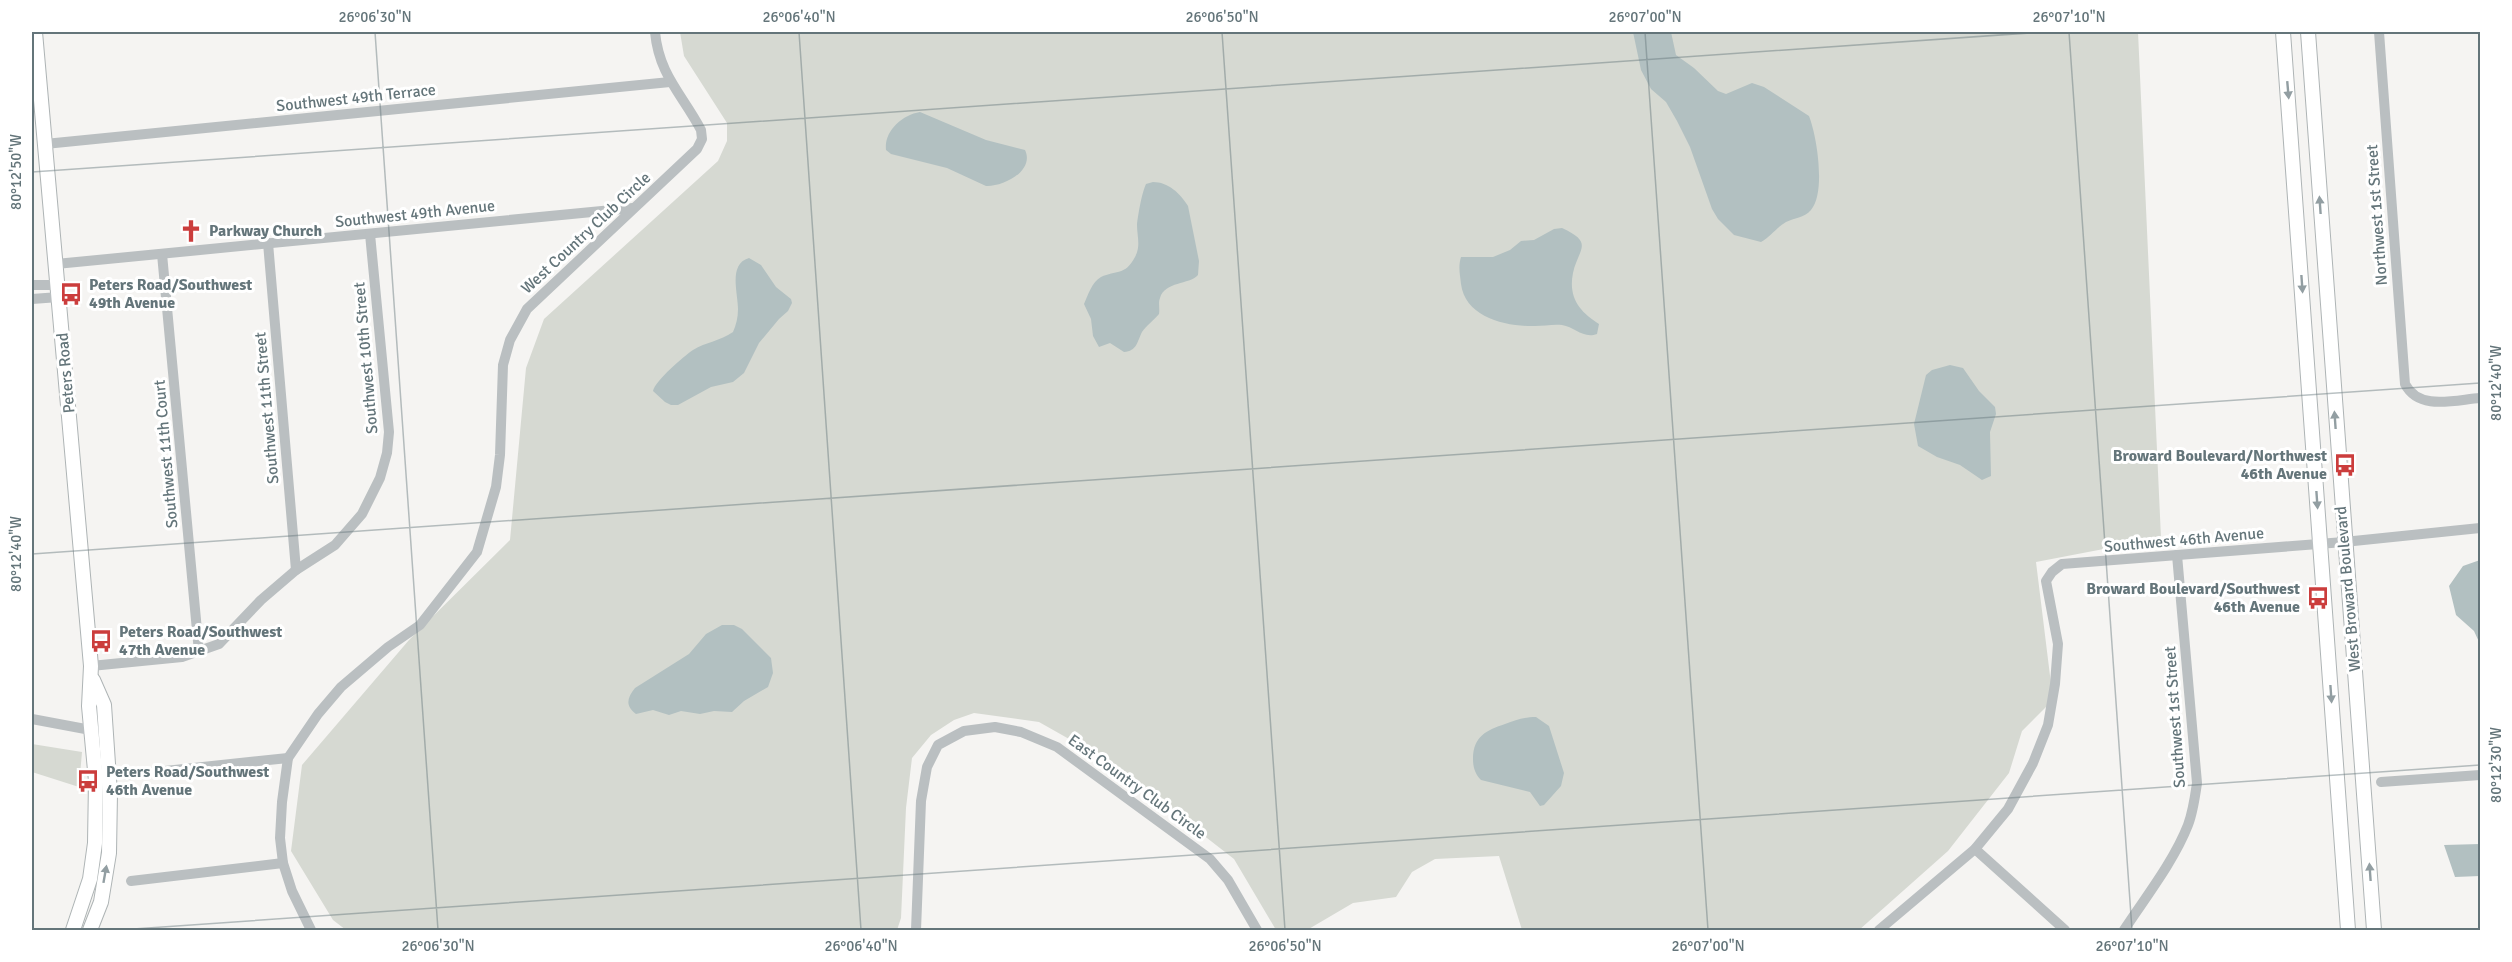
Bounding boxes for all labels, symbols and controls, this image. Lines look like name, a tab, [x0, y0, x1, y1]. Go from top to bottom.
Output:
text: 26°06'30"N	[338, 8, 412, 26]
text: 26°06'40"N	[762, 8, 836, 26]
text: 26°06'50"N	[1185, 8, 1259, 26]
text: 26°07'00"N	[1608, 8, 1682, 26]
text: 26°07'10"N	[2032, 8, 2106, 26]
street label: Southwest 49th Terrace	[275, 80, 437, 116]
one-way arrow	[2283, 80, 2293, 99]
text: 80°12'50"W	[7, 134, 25, 210]
street label: Northwest 1st Street	[2362, 143, 2392, 286]
street label: West Country Club Circle	[517, 168, 655, 298]
one-way arrow	[2315, 195, 2325, 214]
street label: Southwest 49th Avenue	[334, 196, 496, 232]
church icon: Parkway Church	[178, 218, 204, 244]
place label: Parkway Church	[209, 221, 322, 241]
place label: Peters Road/Southwest 49th Avenue	[89, 275, 252, 313]
one-way arrow	[2297, 275, 2307, 294]
bus stop icon: Peters Road/Southwest 49th Avenue	[58, 281, 84, 307]
street label: Southwest 10th Street	[349, 281, 383, 435]
street label: Southwest 11th Street	[250, 331, 284, 485]
street label: Peters Road	[53, 332, 79, 414]
text: 80°12'40"W	[2487, 345, 2505, 421]
street label: Southwest 11th Court	[150, 378, 182, 529]
one-way arrow	[2330, 411, 2340, 430]
place label: Broward Boulevard/Northwest 46th Avenue	[2113, 446, 2327, 484]
bus stop icon: Broward Boulevard/Northwest 46th Avenue	[2332, 452, 2358, 478]
one-way arrow	[2313, 490, 2322, 509]
street label: West Broward Boulevard	[2331, 505, 2365, 673]
text: 80°12'40"W	[7, 516, 25, 592]
street label: Southwest 46th Avenue	[2103, 523, 2265, 557]
place label: Broward Boulevard/Southwest 46th Avenue	[2086, 579, 2300, 617]
bus stop icon: Broward Boulevard/Southwest 46th Avenue	[2305, 585, 2331, 611]
place label: Peters Road/Southwest 47th Avenue	[119, 622, 282, 660]
bus stop icon: Peters Road/Southwest 47th Avenue	[88, 628, 114, 654]
street label: Southwest 1st Street	[2160, 645, 2190, 789]
one-way arrow	[2327, 685, 2336, 704]
text: 80°12'30"W	[2487, 727, 2505, 803]
street label: East Country Club Circle	[1064, 730, 1210, 844]
place label: Peters Road/Southwest 46th Avenue	[106, 762, 269, 800]
bus stop icon: Peters Road/Southwest 46th Avenue	[75, 768, 101, 794]
one-way arrow	[2365, 863, 2374, 882]
one-way arrow	[101, 865, 110, 884]
text: 26°06'30"N	[401, 937, 475, 955]
text: 26°06'40"N	[824, 937, 898, 955]
text: 26°06'50"N	[1248, 937, 1322, 955]
text: 26°07'00"N	[1671, 937, 1745, 955]
text: 26°07'10"N	[2095, 937, 2169, 955]

